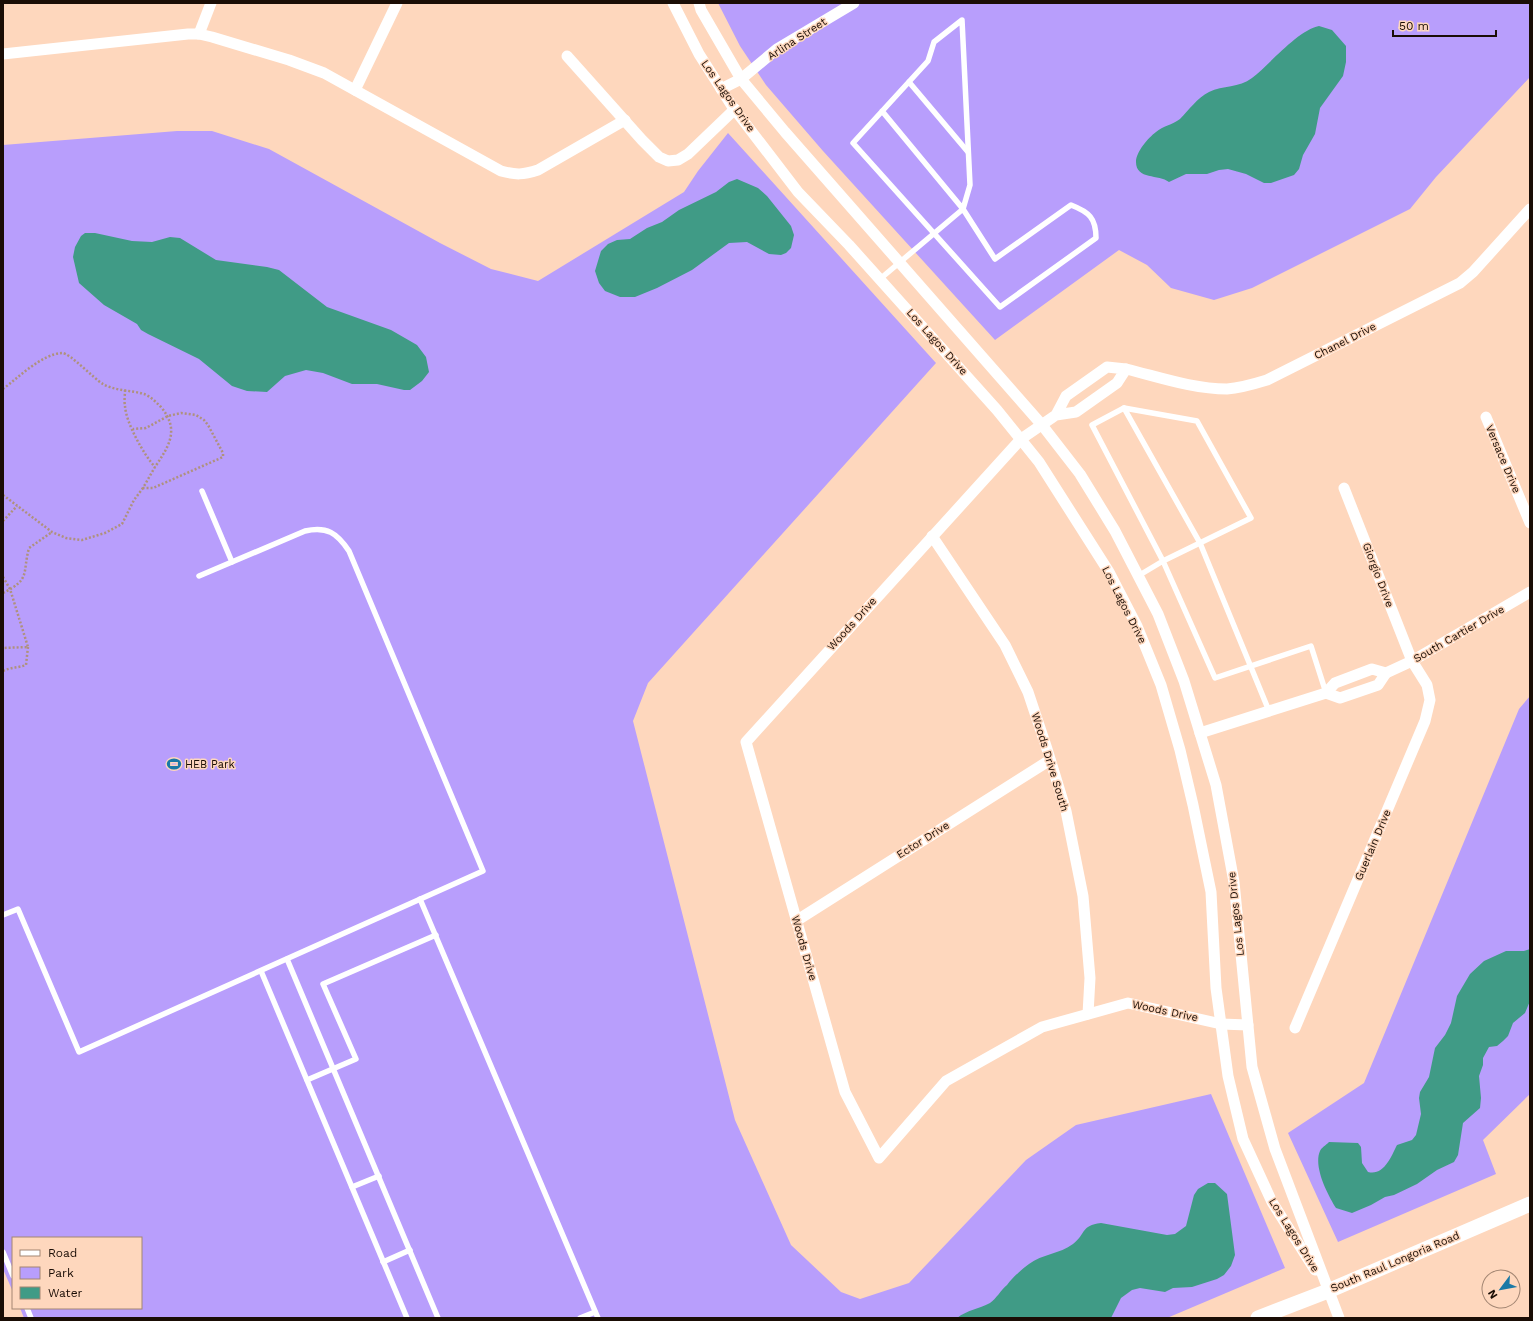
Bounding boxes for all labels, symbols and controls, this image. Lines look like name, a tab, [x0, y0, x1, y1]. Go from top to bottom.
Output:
scale bar	[1393, 12, 1496, 38]
street label: Arlina Street	[765, 15, 829, 63]
text: 50 m	[1399, 19, 1429, 33]
street label: Los Lagos Drive	[698, 58, 758, 134]
street label: Los Lagos Drive	[904, 306, 970, 378]
street label: Chanel Drive	[1312, 320, 1378, 362]
street label: Versace Drive	[1483, 423, 1523, 495]
street label: Giorgio Drive	[1360, 541, 1396, 609]
street label: Los Lagos Drive	[1099, 564, 1149, 646]
street label: Woods Drive	[825, 595, 879, 653]
street label: South Cartier Drive	[1411, 603, 1507, 665]
street label: Woods Drive South	[1029, 711, 1071, 813]
sports icon: HEB Park	[166, 756, 182, 772]
place label: HEB Park	[185, 758, 235, 771]
street label: Guerlain Drive	[1352, 807, 1394, 883]
street label: Ector Drive	[894, 819, 952, 861]
street label: Los Lagos Drive	[1225, 871, 1247, 957]
street label: Woods Drive	[788, 914, 820, 982]
street label: Woods Drive	[1131, 998, 1199, 1024]
street label: Los Lagos Drive	[1266, 1196, 1322, 1274]
street label: South Raul Longoria Road	[1329, 1229, 1461, 1295]
legend	[12, 1237, 142, 1309]
text: Road	[48, 1246, 77, 1260]
text: Park	[48, 1266, 74, 1280]
north arrow	[1481, 1269, 1521, 1309]
text: Water	[48, 1286, 83, 1300]
text: N	[1485, 1287, 1501, 1301]

